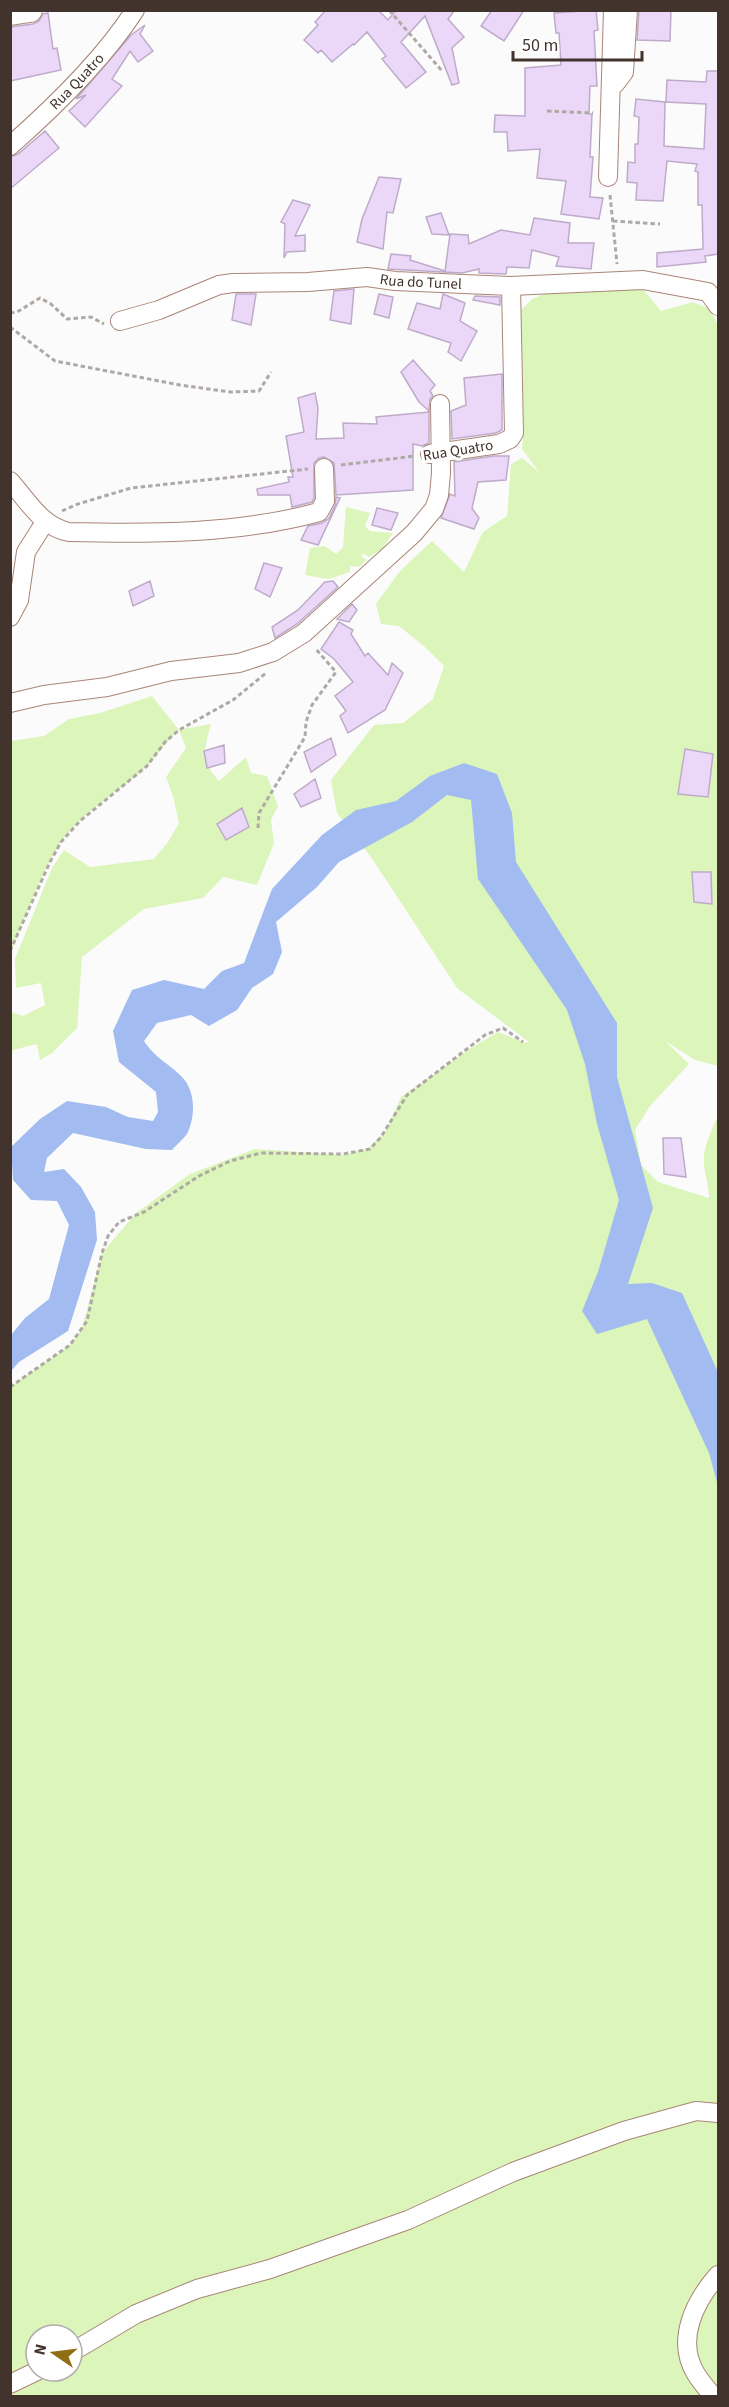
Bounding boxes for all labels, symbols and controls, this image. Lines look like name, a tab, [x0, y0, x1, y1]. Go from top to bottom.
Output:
scale bar	[513, 24, 642, 62]
text: 50 m	[522, 33, 558, 58]
street label: Rua Quatro	[45, 49, 109, 115]
street label: Rua do Tunel	[379, 269, 462, 295]
street label: Rua Quatro	[421, 435, 495, 466]
north arrow	[24, 2323, 84, 2383]
text: N	[28, 2342, 52, 2357]

